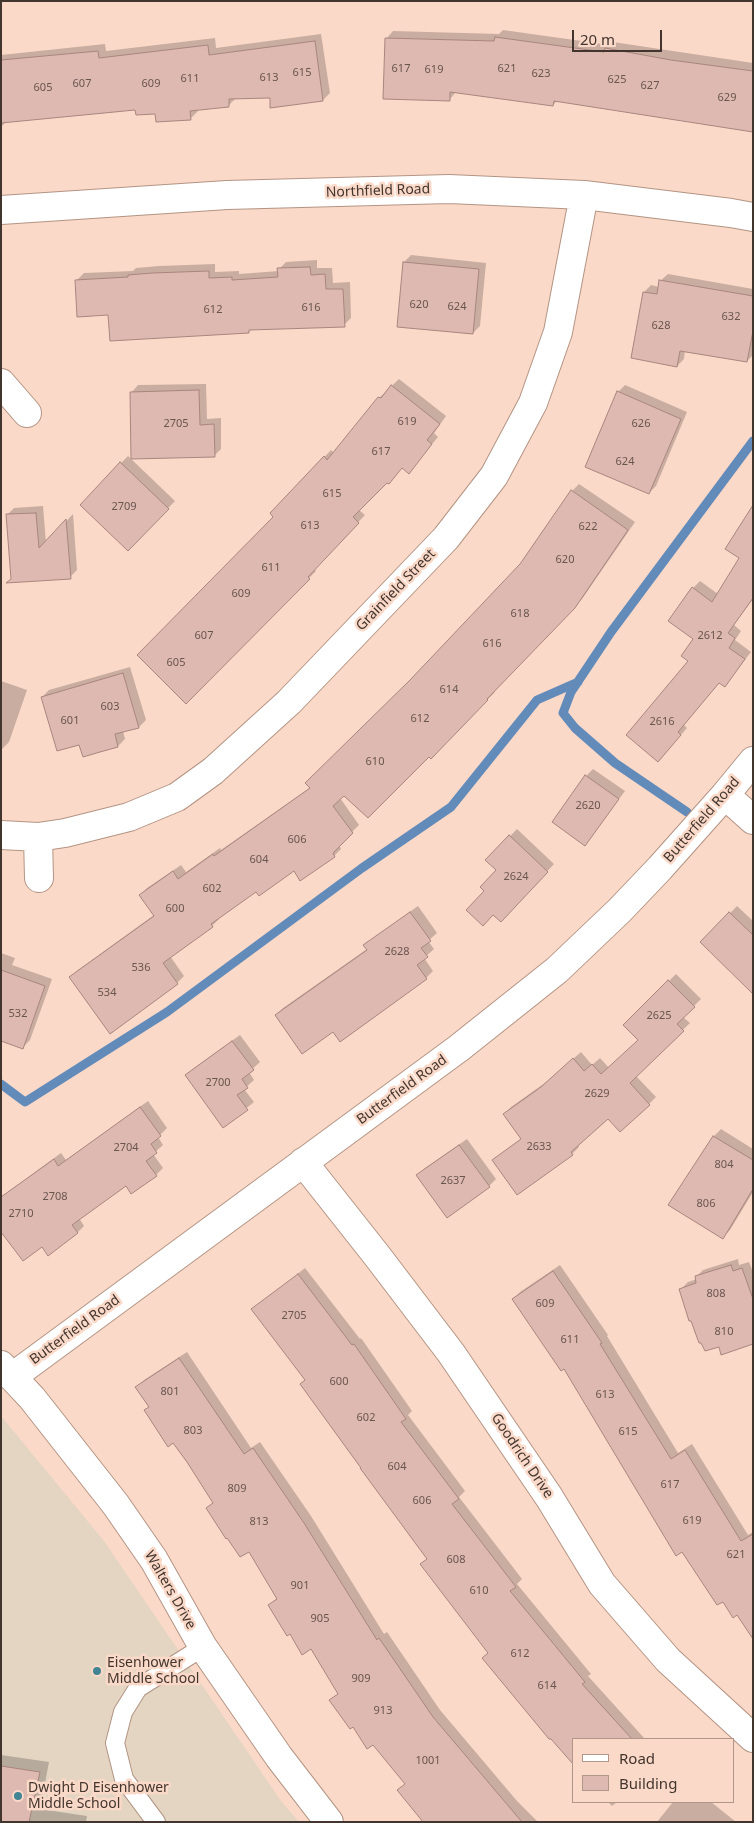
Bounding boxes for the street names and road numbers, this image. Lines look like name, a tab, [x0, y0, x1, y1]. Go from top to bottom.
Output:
street label: Northfield Road	[326, 181, 430, 201]
street label: Grainfield Street	[353, 546, 439, 634]
street label: Butterfield Road	[660, 774, 744, 866]
street label: Butterfield Road	[354, 1052, 450, 1128]
street label: Butterfield Road	[27, 1292, 123, 1368]
street label: Goodrich Drive	[487, 1410, 557, 1502]
street label: Walters Drive	[141, 1548, 199, 1632]

